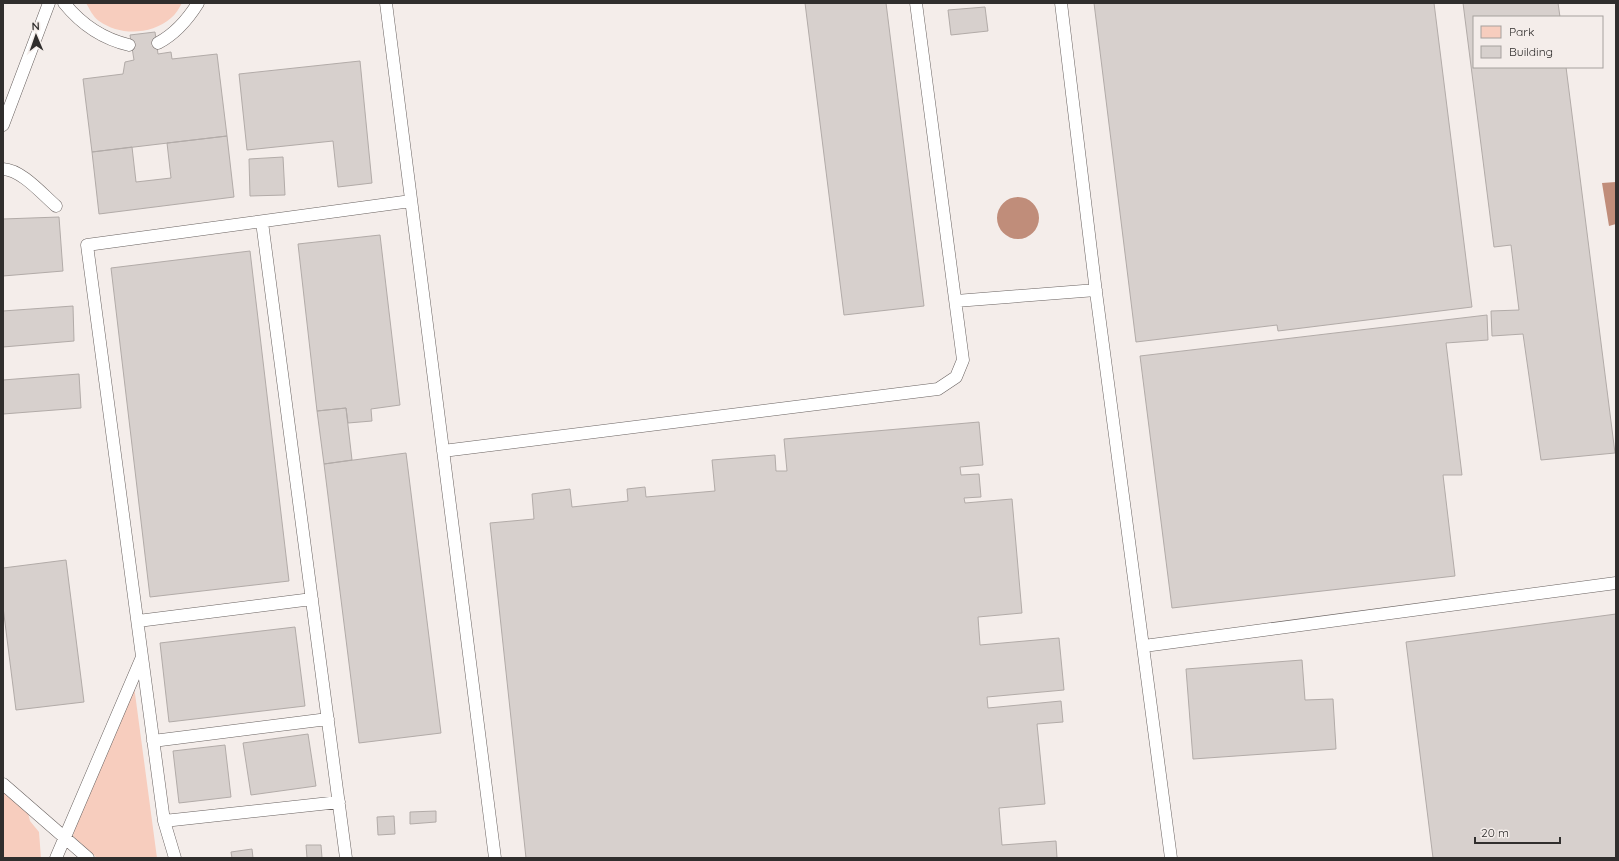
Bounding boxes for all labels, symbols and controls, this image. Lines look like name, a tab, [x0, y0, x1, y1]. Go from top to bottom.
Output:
north arrow	[16, 16, 56, 56]
legend	[1473, 16, 1603, 68]
text: N	[31, 19, 40, 33]
text: Park	[1509, 24, 1534, 39]
text: Building	[1509, 44, 1553, 59]
scale bar	[1475, 819, 1560, 845]
text: 20 m	[1481, 825, 1509, 840]

